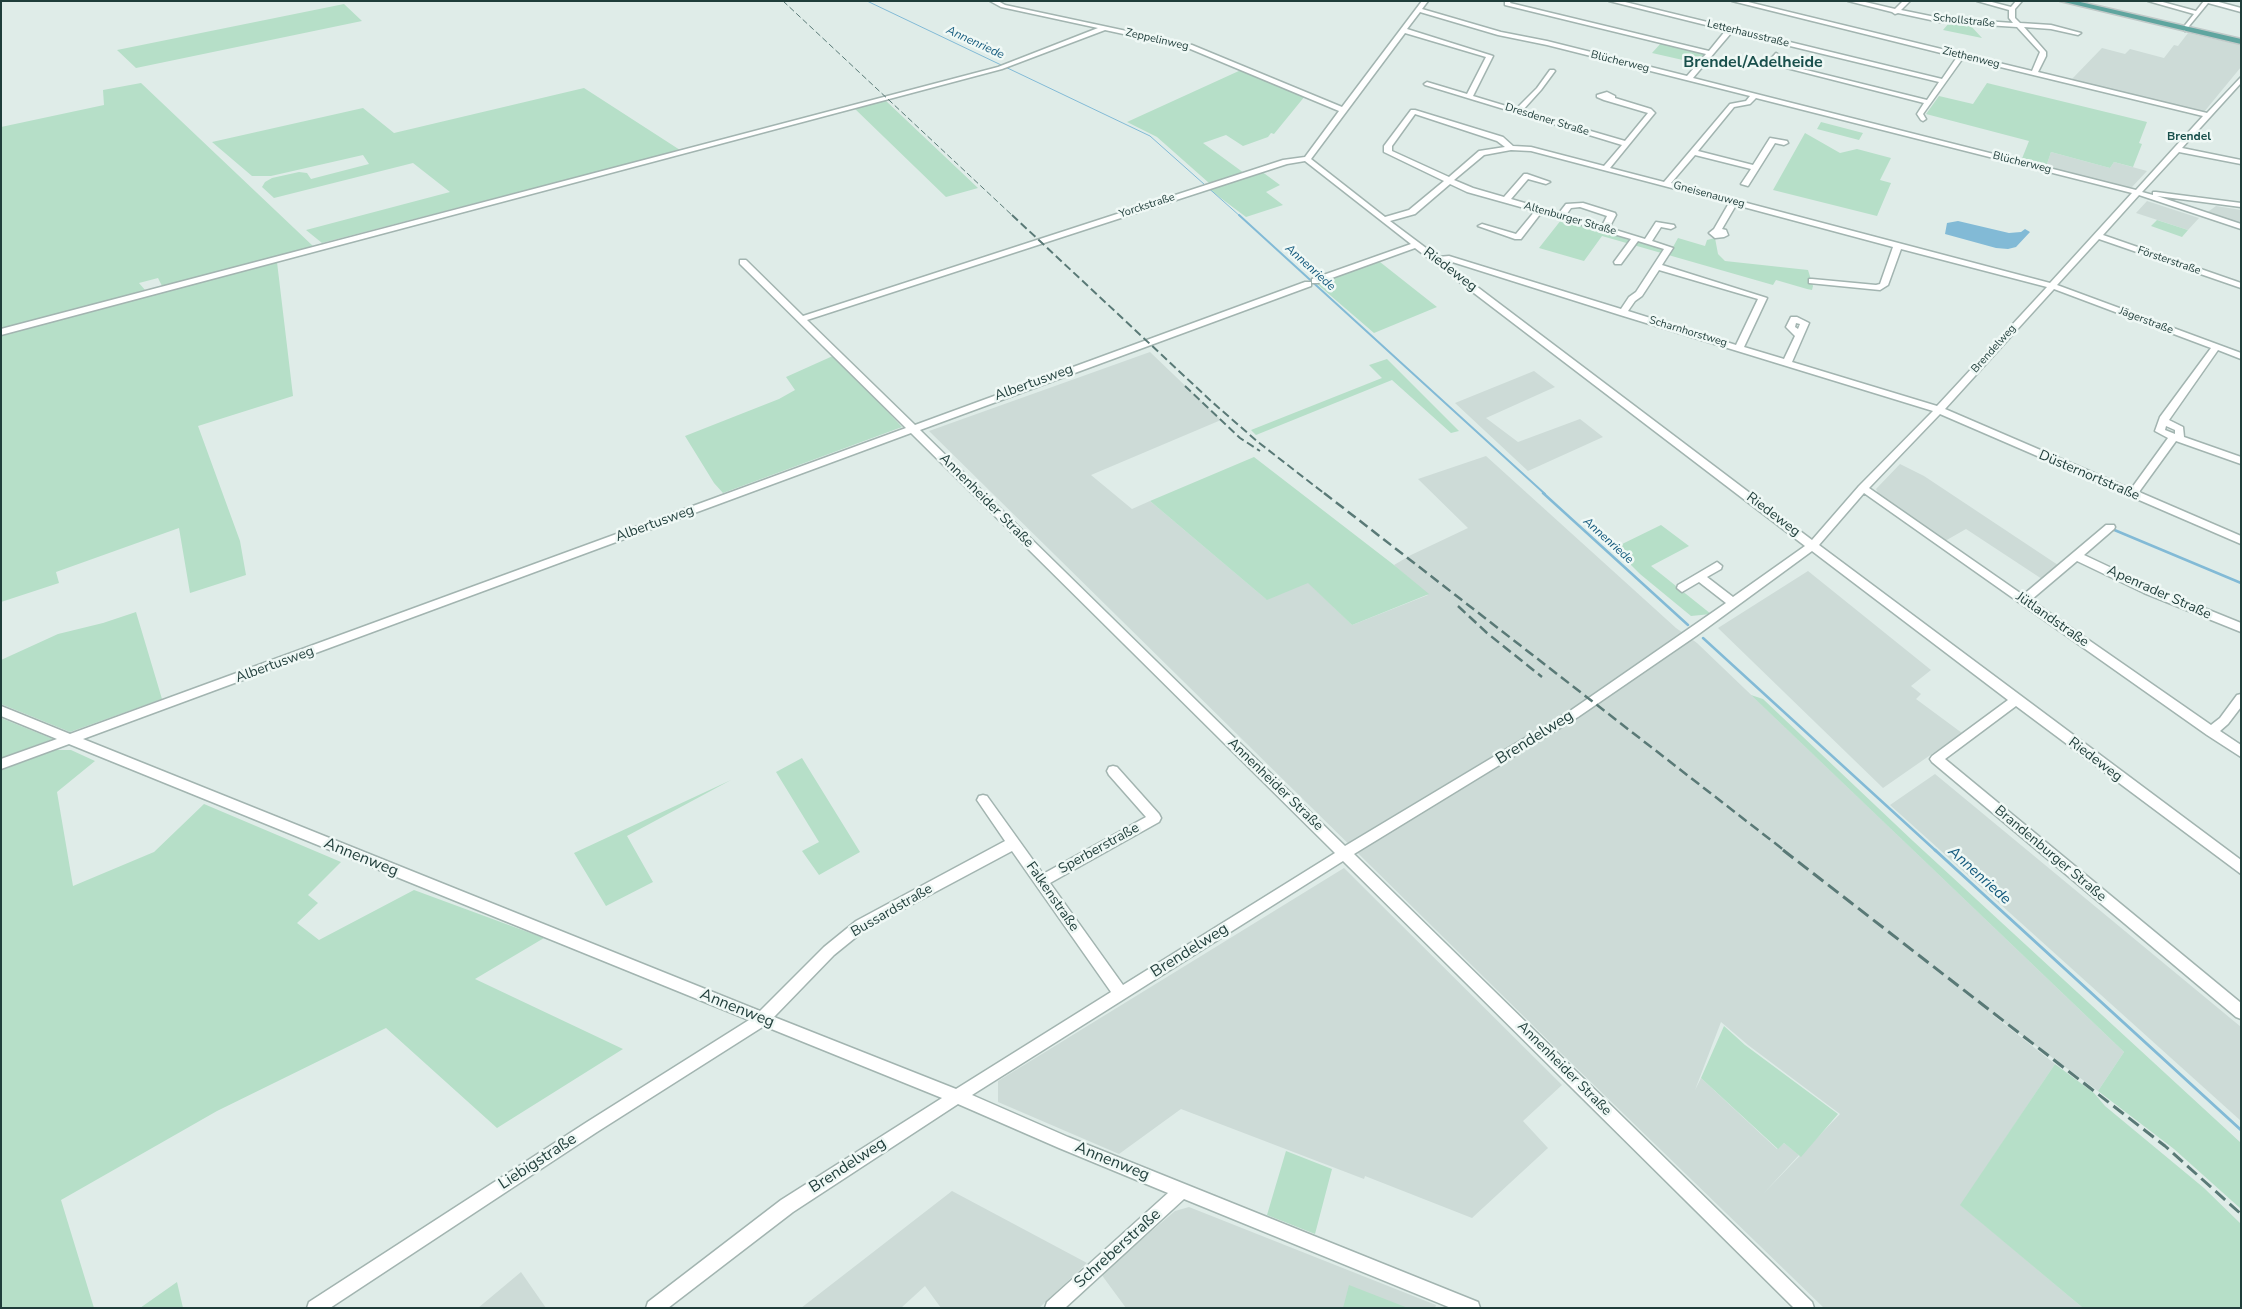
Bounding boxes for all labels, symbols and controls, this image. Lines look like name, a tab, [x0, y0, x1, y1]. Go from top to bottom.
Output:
street label: Schollstraße	[1932, 11, 1996, 31]
street label: Letterhausstraße	[1706, 17, 1790, 51]
water label: Annenriede	[944, 23, 1006, 63]
street label: Zeppelinweg	[1124, 26, 1190, 54]
street label: Ziethenweg	[1941, 45, 2001, 71]
street label: Blücherweg	[1589, 48, 1651, 76]
district label: Brendel/Adelheide	[1683, 53, 1823, 73]
street label: Dresdener Straße	[1503, 101, 1591, 139]
district label: Brendel	[2167, 130, 2211, 144]
street label: Blücherweg	[1991, 149, 2053, 177]
street label: Gneisenauweg	[1672, 179, 1746, 211]
street label: Yorckstraße	[1118, 191, 1176, 221]
street label: Altenburger Straße	[1522, 199, 1618, 239]
water label: Annenriede	[1282, 242, 1338, 294]
street label: Riedeweg	[1420, 244, 1480, 296]
street label: Försterstraße	[2136, 244, 2202, 278]
street label: Jägerstraße	[2117, 305, 2175, 337]
street label: Scharnhorstweg	[1647, 314, 1729, 350]
street label: Brendelweg	[1969, 322, 2019, 376]
street label: Albertusweg	[993, 361, 1075, 405]
street label: Düsternortstraße	[2036, 447, 2142, 505]
street label: Annenheider Straße	[935, 450, 1037, 552]
street label: Riedeweg	[1743, 489, 1803, 541]
street label: Albertusweg	[614, 502, 696, 546]
water label: Annenriede	[1580, 515, 1636, 567]
street label: Apenrader Straße	[2104, 562, 2214, 624]
street label: Jütlandstraße	[2012, 589, 2092, 651]
street label: Albertusweg	[234, 643, 316, 687]
street label: Brendelweg	[1493, 707, 1577, 769]
street label: Riedeweg	[2065, 734, 2125, 786]
street label: Annenheider Straße	[1224, 735, 1326, 835]
street label: Brandenburger Straße	[1991, 802, 2109, 906]
street label: Sperberstraße	[1056, 820, 1142, 878]
street label: Annenweg	[321, 834, 401, 882]
water label: Annenriede	[1944, 843, 2014, 909]
street label: Falkenstraße	[1022, 859, 1082, 935]
street label: Bussardstraße	[848, 881, 936, 941]
street label: Brendelweg	[1148, 920, 1232, 982]
street label: Annenweg	[697, 985, 777, 1033]
street label: Annenheider Straße	[1513, 1018, 1615, 1120]
street label: Liebigstraße	[495, 1130, 581, 1194]
street label: Brendelweg	[806, 1134, 890, 1198]
street label: Annenweg	[1072, 1138, 1152, 1186]
street label: Schreberstraße	[1071, 1205, 1165, 1293]

